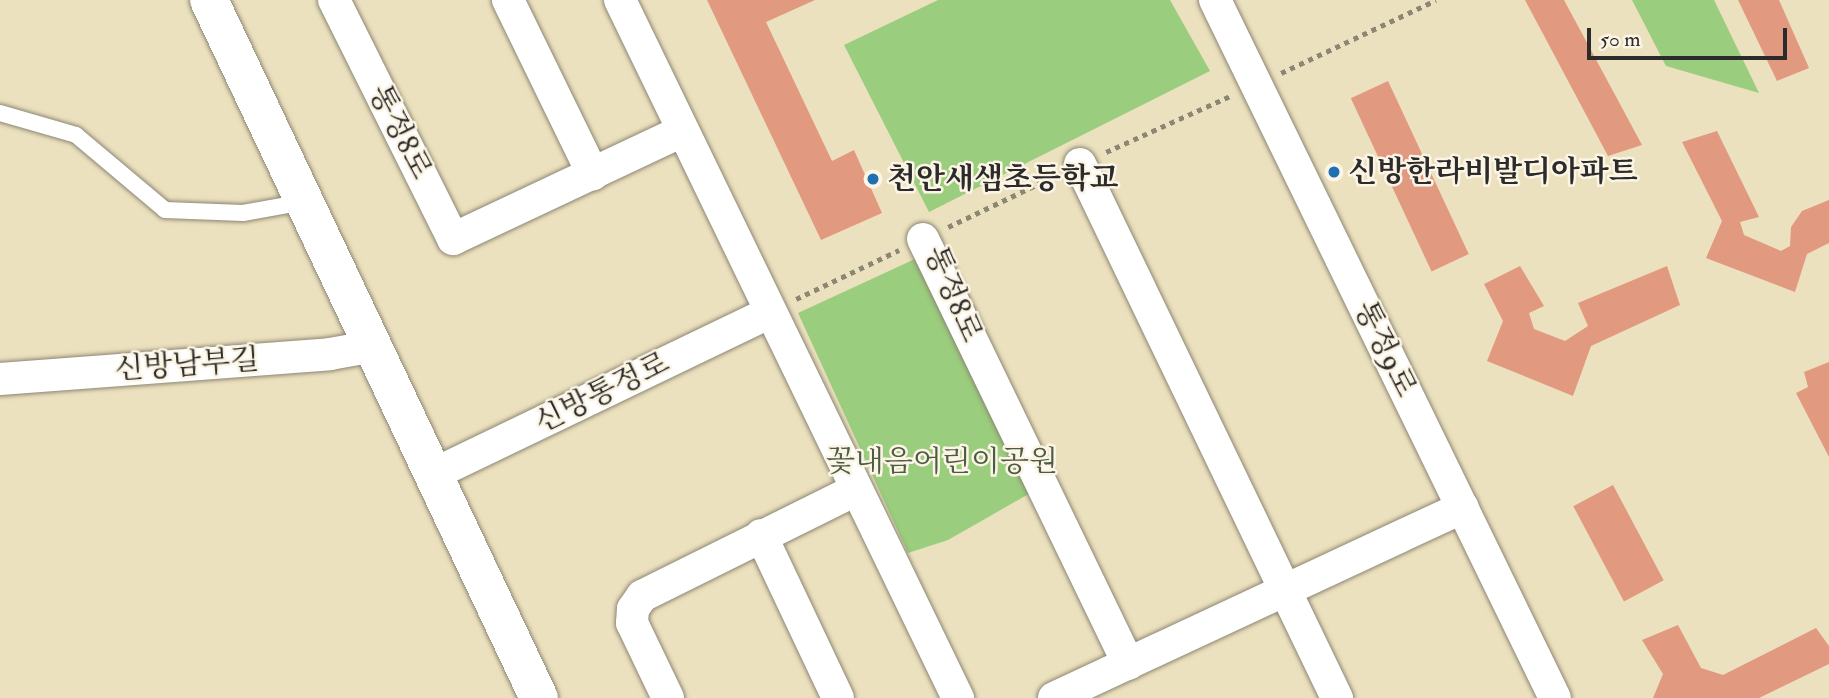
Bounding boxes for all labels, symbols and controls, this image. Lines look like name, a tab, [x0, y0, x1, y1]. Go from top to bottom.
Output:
scale bar	[1591, 14, 1790, 58]
text: 50 m	[1600, 26, 1641, 53]
street label: 통정8로	[361, 79, 439, 185]
place label: 신방한라비발디아파트	[1348, 154, 1638, 190]
place label: 천안새샘초등학교	[887, 161, 1119, 197]
marker: 신방한라비발디아파트	[1326, 164, 1342, 180]
marker: 천안새샘초등학교	[865, 171, 881, 187]
street label: 통정8로	[917, 240, 989, 348]
street label: 통정9로	[1346, 295, 1424, 403]
street label: 신방남부길	[113, 342, 261, 388]
street label: 신방통정로	[529, 345, 675, 441]
park label: 꽃내음어린이공원	[826, 444, 1058, 480]

